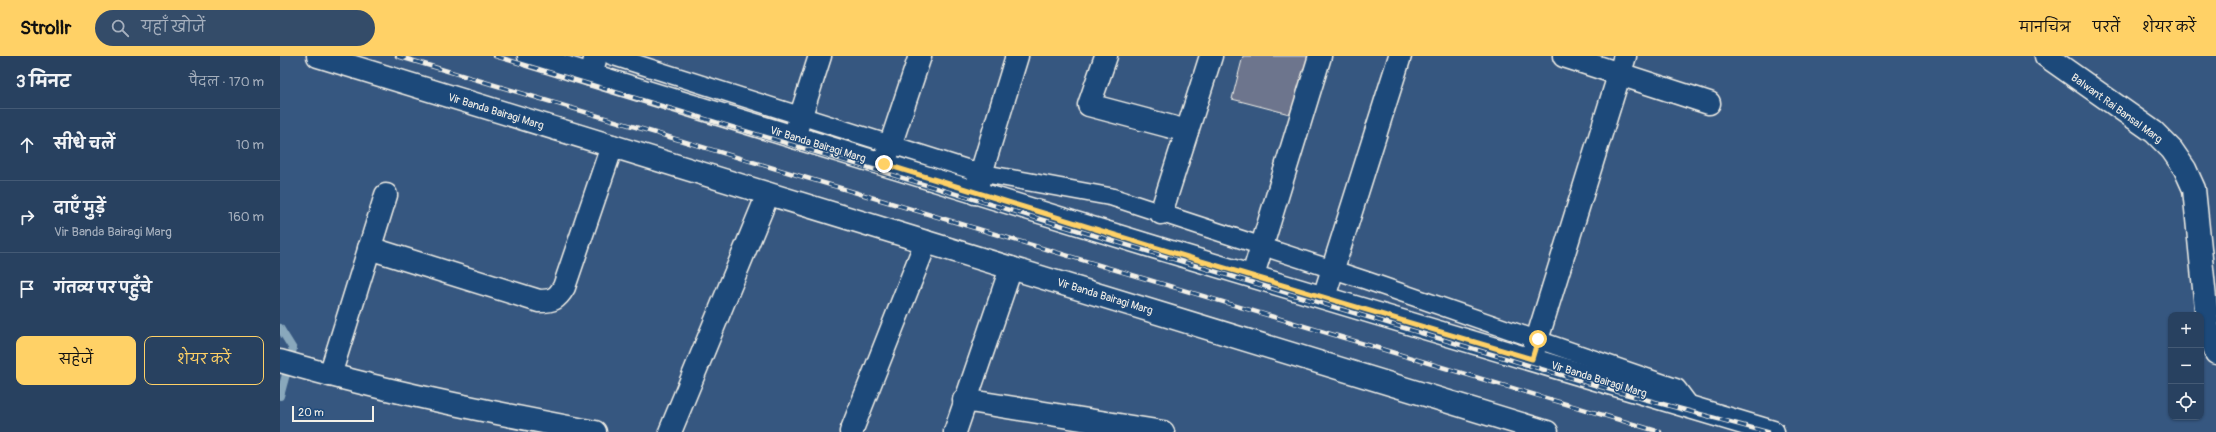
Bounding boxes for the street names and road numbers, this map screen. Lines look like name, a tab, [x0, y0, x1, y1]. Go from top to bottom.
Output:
street label: Balwant Rai Bansal Marg	[2069, 71, 2165, 146]
street label: Vir Banda Bairagi Marg	[446, 91, 546, 132]
street label: Vir Banda Bairagi Marg	[768, 124, 868, 165]
street label: Vir Banda Bairagi Marg	[1055, 276, 1155, 317]
street label: Vir Banda Bairagi Marg	[1549, 359, 1649, 400]

